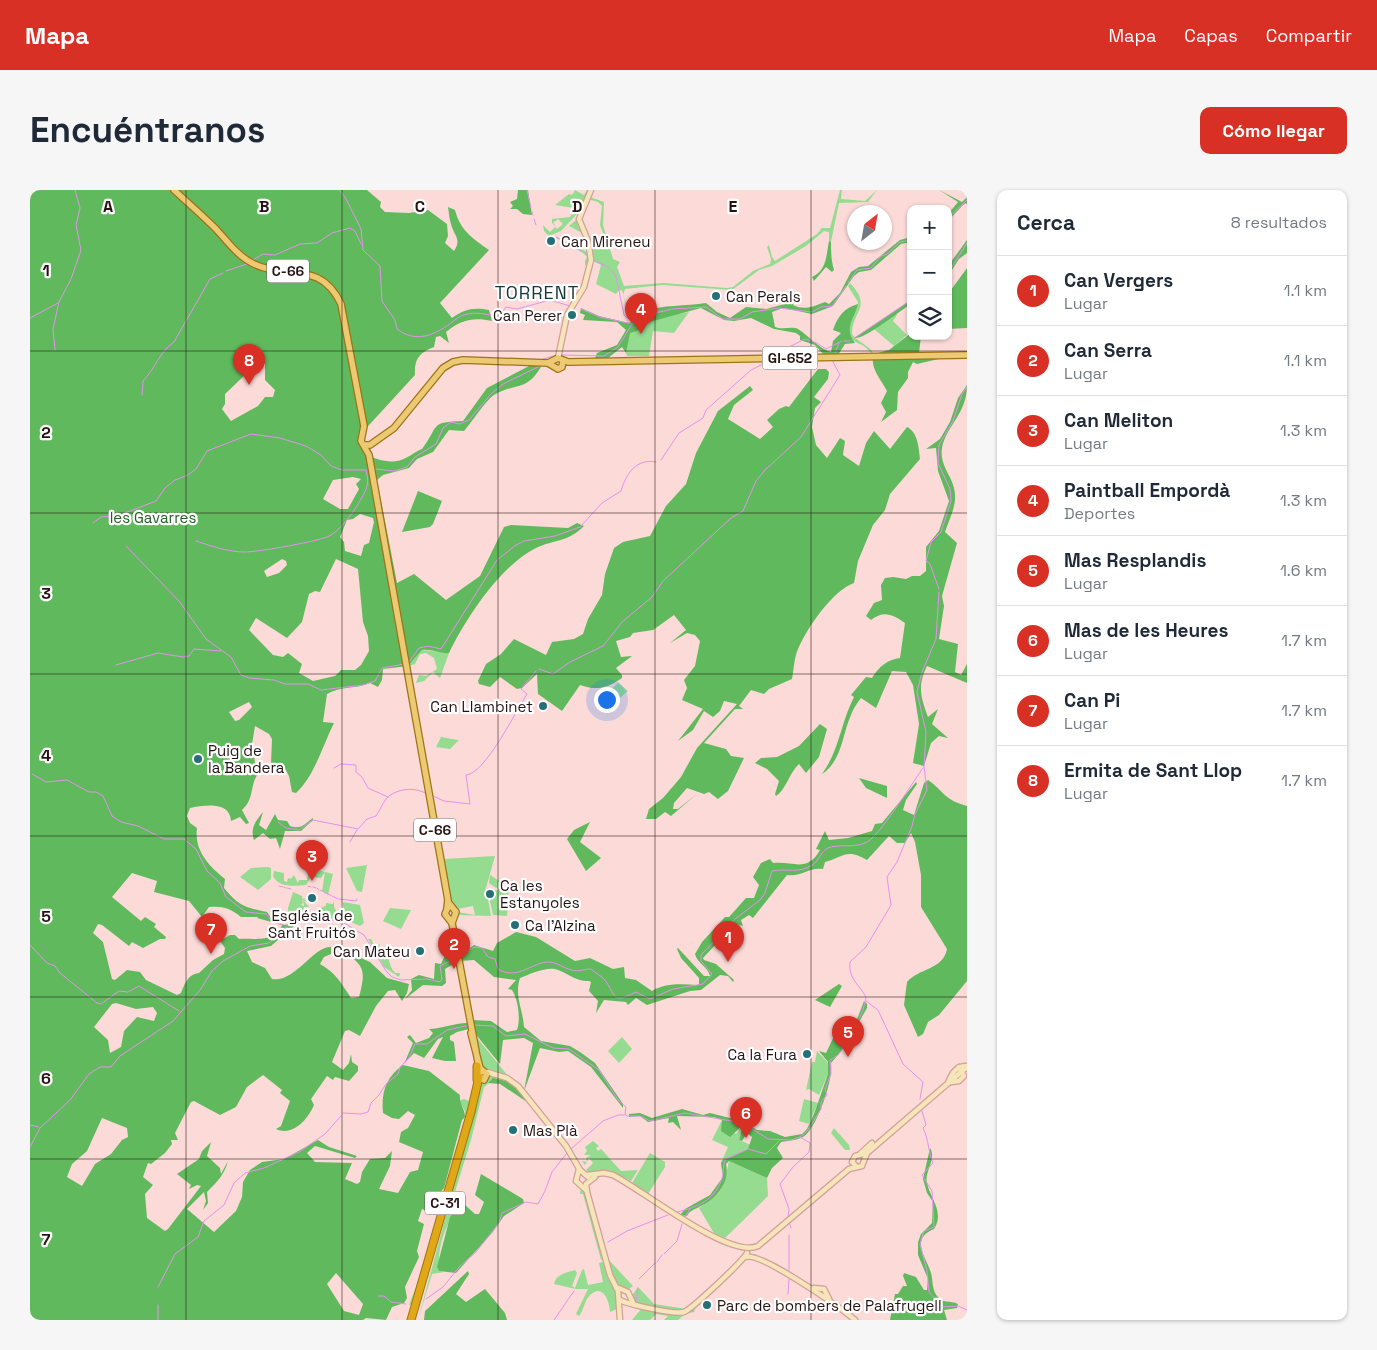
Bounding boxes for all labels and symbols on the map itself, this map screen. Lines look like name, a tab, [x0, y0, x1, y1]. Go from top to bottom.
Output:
text: A	[103, 196, 113, 217]
text: B	[259, 196, 269, 217]
text: C	[415, 196, 425, 217]
text: D	[572, 196, 582, 217]
text: E	[729, 196, 738, 217]
north arrow	[847, 205, 892, 250]
place label: Can Mireneu	[561, 232, 650, 251]
marker: Can Mireneu	[545, 235, 557, 247]
text: 1	[42, 260, 50, 281]
road number: C-66	[267, 260, 309, 282]
district label: TORRENT	[495, 281, 579, 304]
place label: Can Perals	[726, 287, 801, 306]
marker: Can Perals	[710, 290, 722, 302]
pin: 4	[625, 293, 657, 334]
place label: Can Perer	[493, 306, 562, 325]
marker: Can Perer	[566, 309, 578, 321]
pin: 8	[233, 344, 265, 385]
road number: GI-652	[762, 346, 818, 370]
text: 2	[41, 422, 51, 443]
park label: les Gavarres	[110, 508, 196, 527]
text: 3	[41, 583, 51, 604]
your location	[594, 687, 620, 713]
place label: Can Llambinet	[430, 697, 533, 716]
marker: Can Llambinet	[537, 700, 549, 712]
place label: Puig de la Bandera	[208, 741, 285, 777]
text: 4	[41, 745, 51, 766]
marker: Puig de la Bandera	[192, 753, 204, 765]
road number: C-66	[414, 818, 456, 842]
pin: 3	[296, 840, 328, 881]
place label: Ca les Estanyoles	[500, 876, 580, 912]
marker: Ca les Estanyoles	[484, 888, 496, 900]
marker: Església de Sant Fruitós	[306, 892, 318, 904]
text: 5	[41, 906, 51, 927]
place label: Església de Sant Fruitós	[268, 906, 356, 942]
pin: 7	[195, 913, 227, 954]
place label: Ca l'Alzina	[525, 916, 596, 935]
marker: Ca l'Alzina	[509, 919, 521, 931]
pin: 1	[712, 921, 744, 962]
pin: 2	[438, 928, 470, 969]
place label: Can Mateu	[333, 942, 410, 961]
marker: Can Mateu	[414, 945, 426, 957]
pin: 5	[832, 1016, 864, 1057]
place label: Ca la Fura	[727, 1045, 797, 1064]
marker: Ca la Fura	[801, 1048, 813, 1060]
text: 6	[41, 1068, 51, 1089]
pin: 6	[730, 1097, 762, 1138]
place label: Mas Plà	[523, 1121, 578, 1140]
marker: Mas Plà	[507, 1124, 519, 1136]
road number: C-31	[425, 1191, 465, 1214]
text: 7	[42, 1229, 51, 1250]
place label: Parc de bombers de Palafrugell	[717, 1296, 942, 1315]
marker: Parc de bombers de Palafrugell	[701, 1299, 713, 1311]

